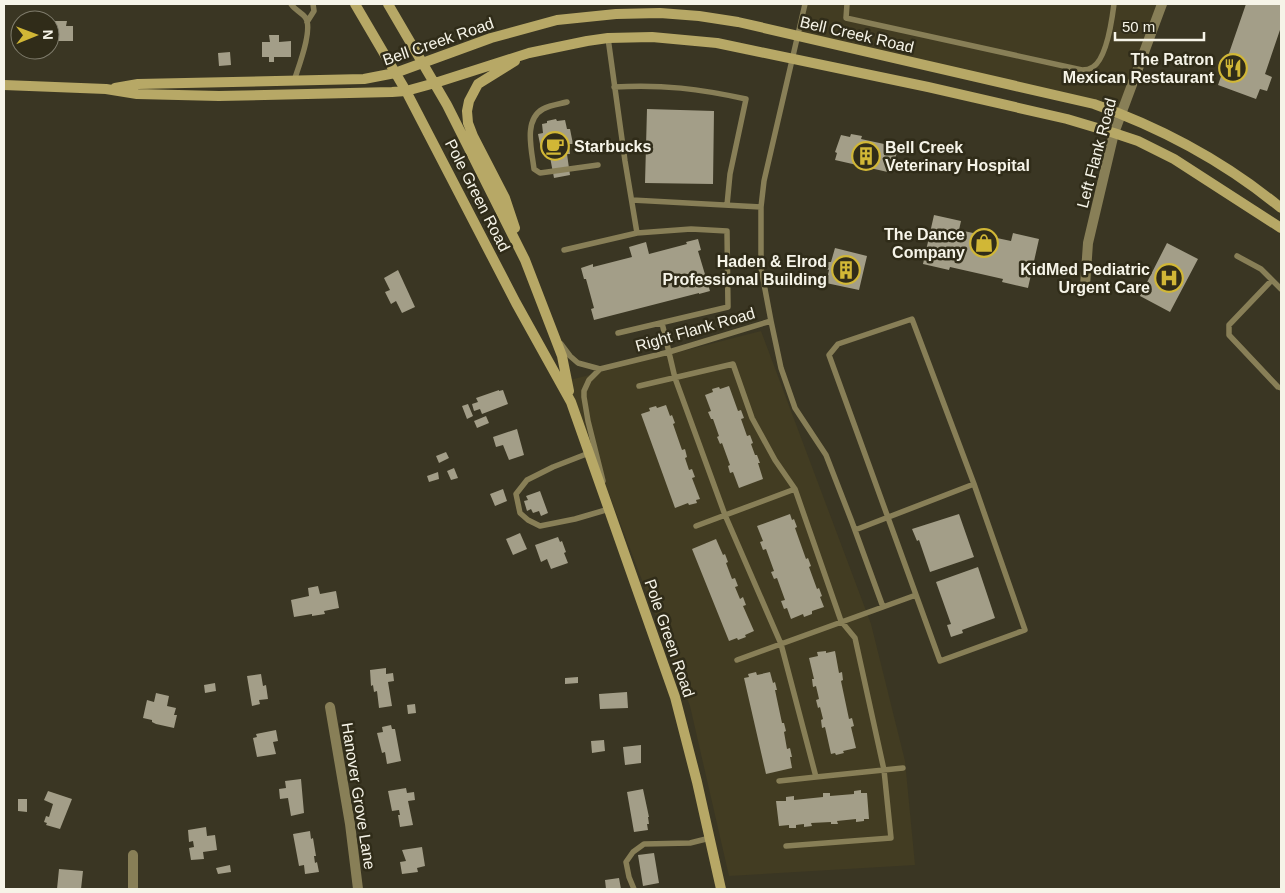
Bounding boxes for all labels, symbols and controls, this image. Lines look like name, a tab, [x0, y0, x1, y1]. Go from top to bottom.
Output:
north arrow	[10, 10, 60, 60]
scale bar	[1115, 10, 1204, 42]
street label: Bell Creek Road	[798, 13, 916, 56]
street label: Bell Creek Road	[380, 14, 496, 68]
text: 50 m	[1122, 18, 1155, 35]
text: N	[40, 30, 56, 40]
place label: The Patron Mexican Restaurant	[1063, 51, 1215, 86]
restaurant icon: The Patron Mexican Restaurant	[1218, 53, 1248, 83]
street label: Left Flank Road	[1074, 96, 1119, 210]
cafe icon: Starbucks	[540, 131, 570, 161]
street label: Pole Green Road	[442, 136, 513, 254]
place label: Starbucks	[574, 138, 651, 155]
place label: Bell Creek Veterinary Hospital	[885, 139, 1030, 174]
building icon: Bell Creek Veterinary Hospital	[851, 141, 881, 171]
place label: The Dance Company	[884, 226, 965, 261]
shop icon: The Dance Company	[969, 228, 999, 258]
place label: Haden & Elrod Professional Building	[663, 253, 827, 288]
building icon: Haden & Elrod Professional Building	[831, 255, 861, 285]
place label: KidMed Pediatric Urgent Care	[1020, 261, 1150, 296]
hospital icon: KidMed Pediatric Urgent Care	[1154, 263, 1184, 293]
street label: Right Flank Road	[633, 304, 757, 355]
street label: Pole Green Road	[641, 577, 698, 699]
street label: Hanover Grove Lane	[338, 721, 379, 871]

